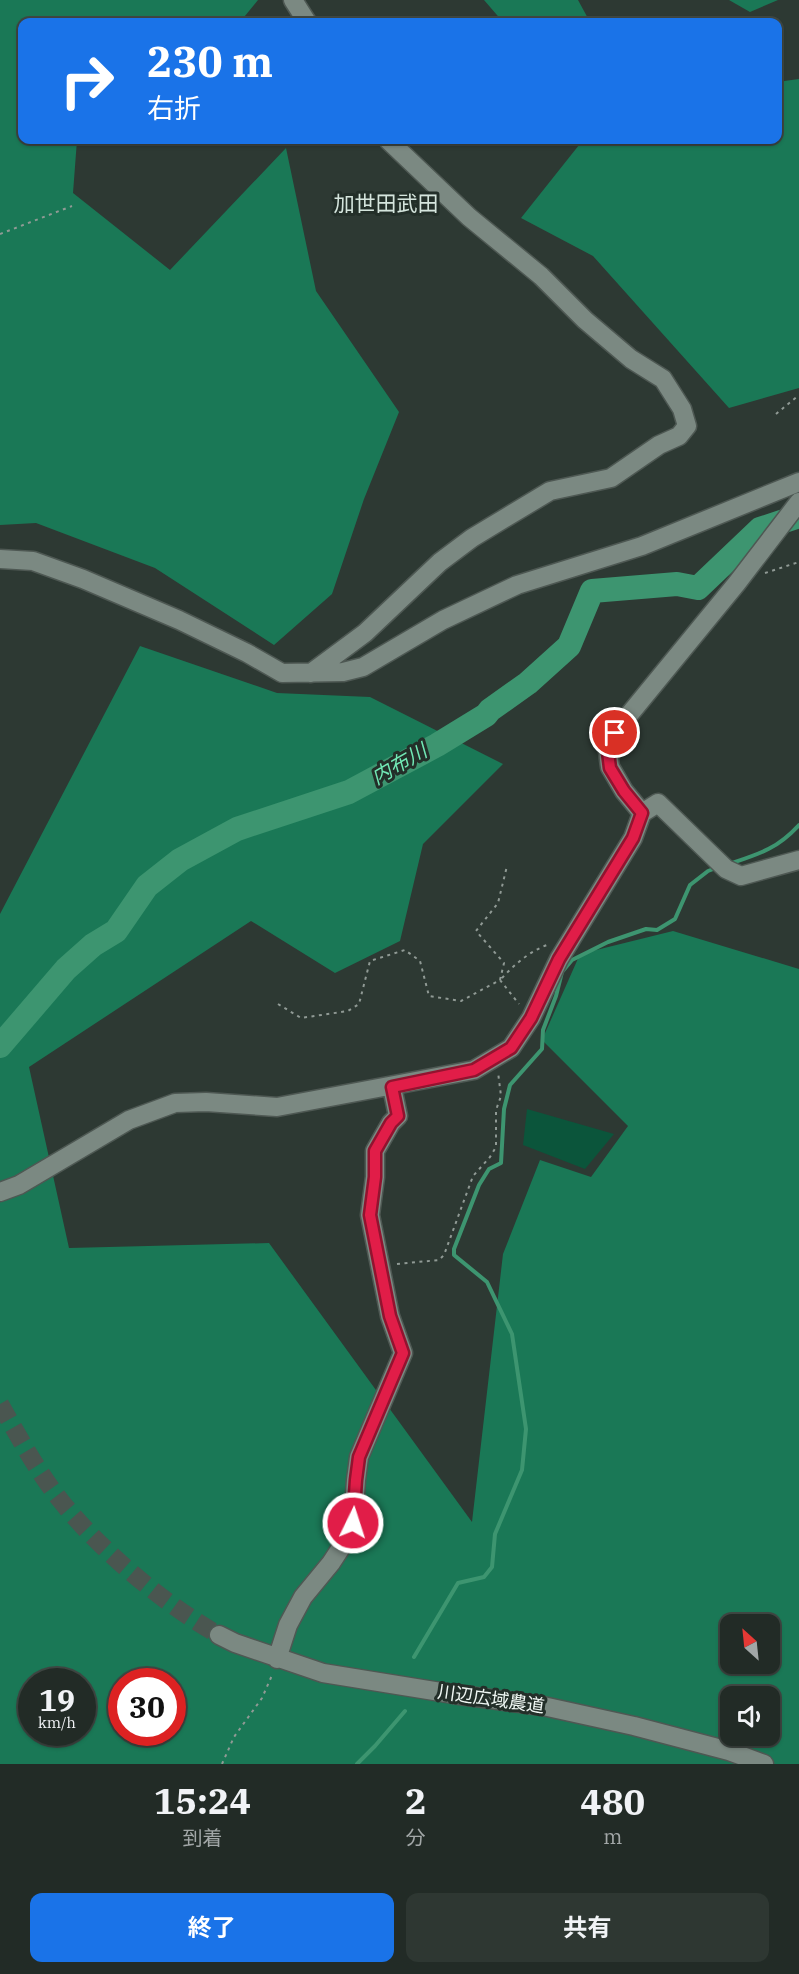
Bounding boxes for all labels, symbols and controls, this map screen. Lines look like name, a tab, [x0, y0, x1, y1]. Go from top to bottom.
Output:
text: 230 m	[147, 34, 273, 89]
icon: right	[48, 42, 126, 120]
text: 右折	[147, 90, 201, 125]
district label: 加世田武田	[334, 189, 439, 217]
pin	[589, 707, 640, 758]
icon: arrive	[598, 716, 631, 749]
water label: 内布川	[366, 736, 433, 790]
position arrow	[321, 1491, 385, 1555]
north arrow	[720, 1614, 780, 1674]
map controls	[720, 1614, 780, 1746]
speed limit sign: 30	[108, 1668, 186, 1746]
text: 19	[39, 1680, 75, 1719]
street label: 川辺広域農道	[436, 1680, 546, 1717]
button: sound	[720, 1686, 780, 1746]
text: km/h	[38, 1713, 76, 1732]
text: 15:24	[154, 1777, 251, 1824]
text: 2	[405, 1777, 427, 1824]
text: 480	[580, 1778, 645, 1825]
text: m	[603, 1823, 622, 1850]
text: 到着	[182, 1824, 222, 1851]
text: 分	[406, 1824, 426, 1851]
button: 終了	[30, 1893, 394, 1962]
button: 共有	[406, 1893, 769, 1962]

